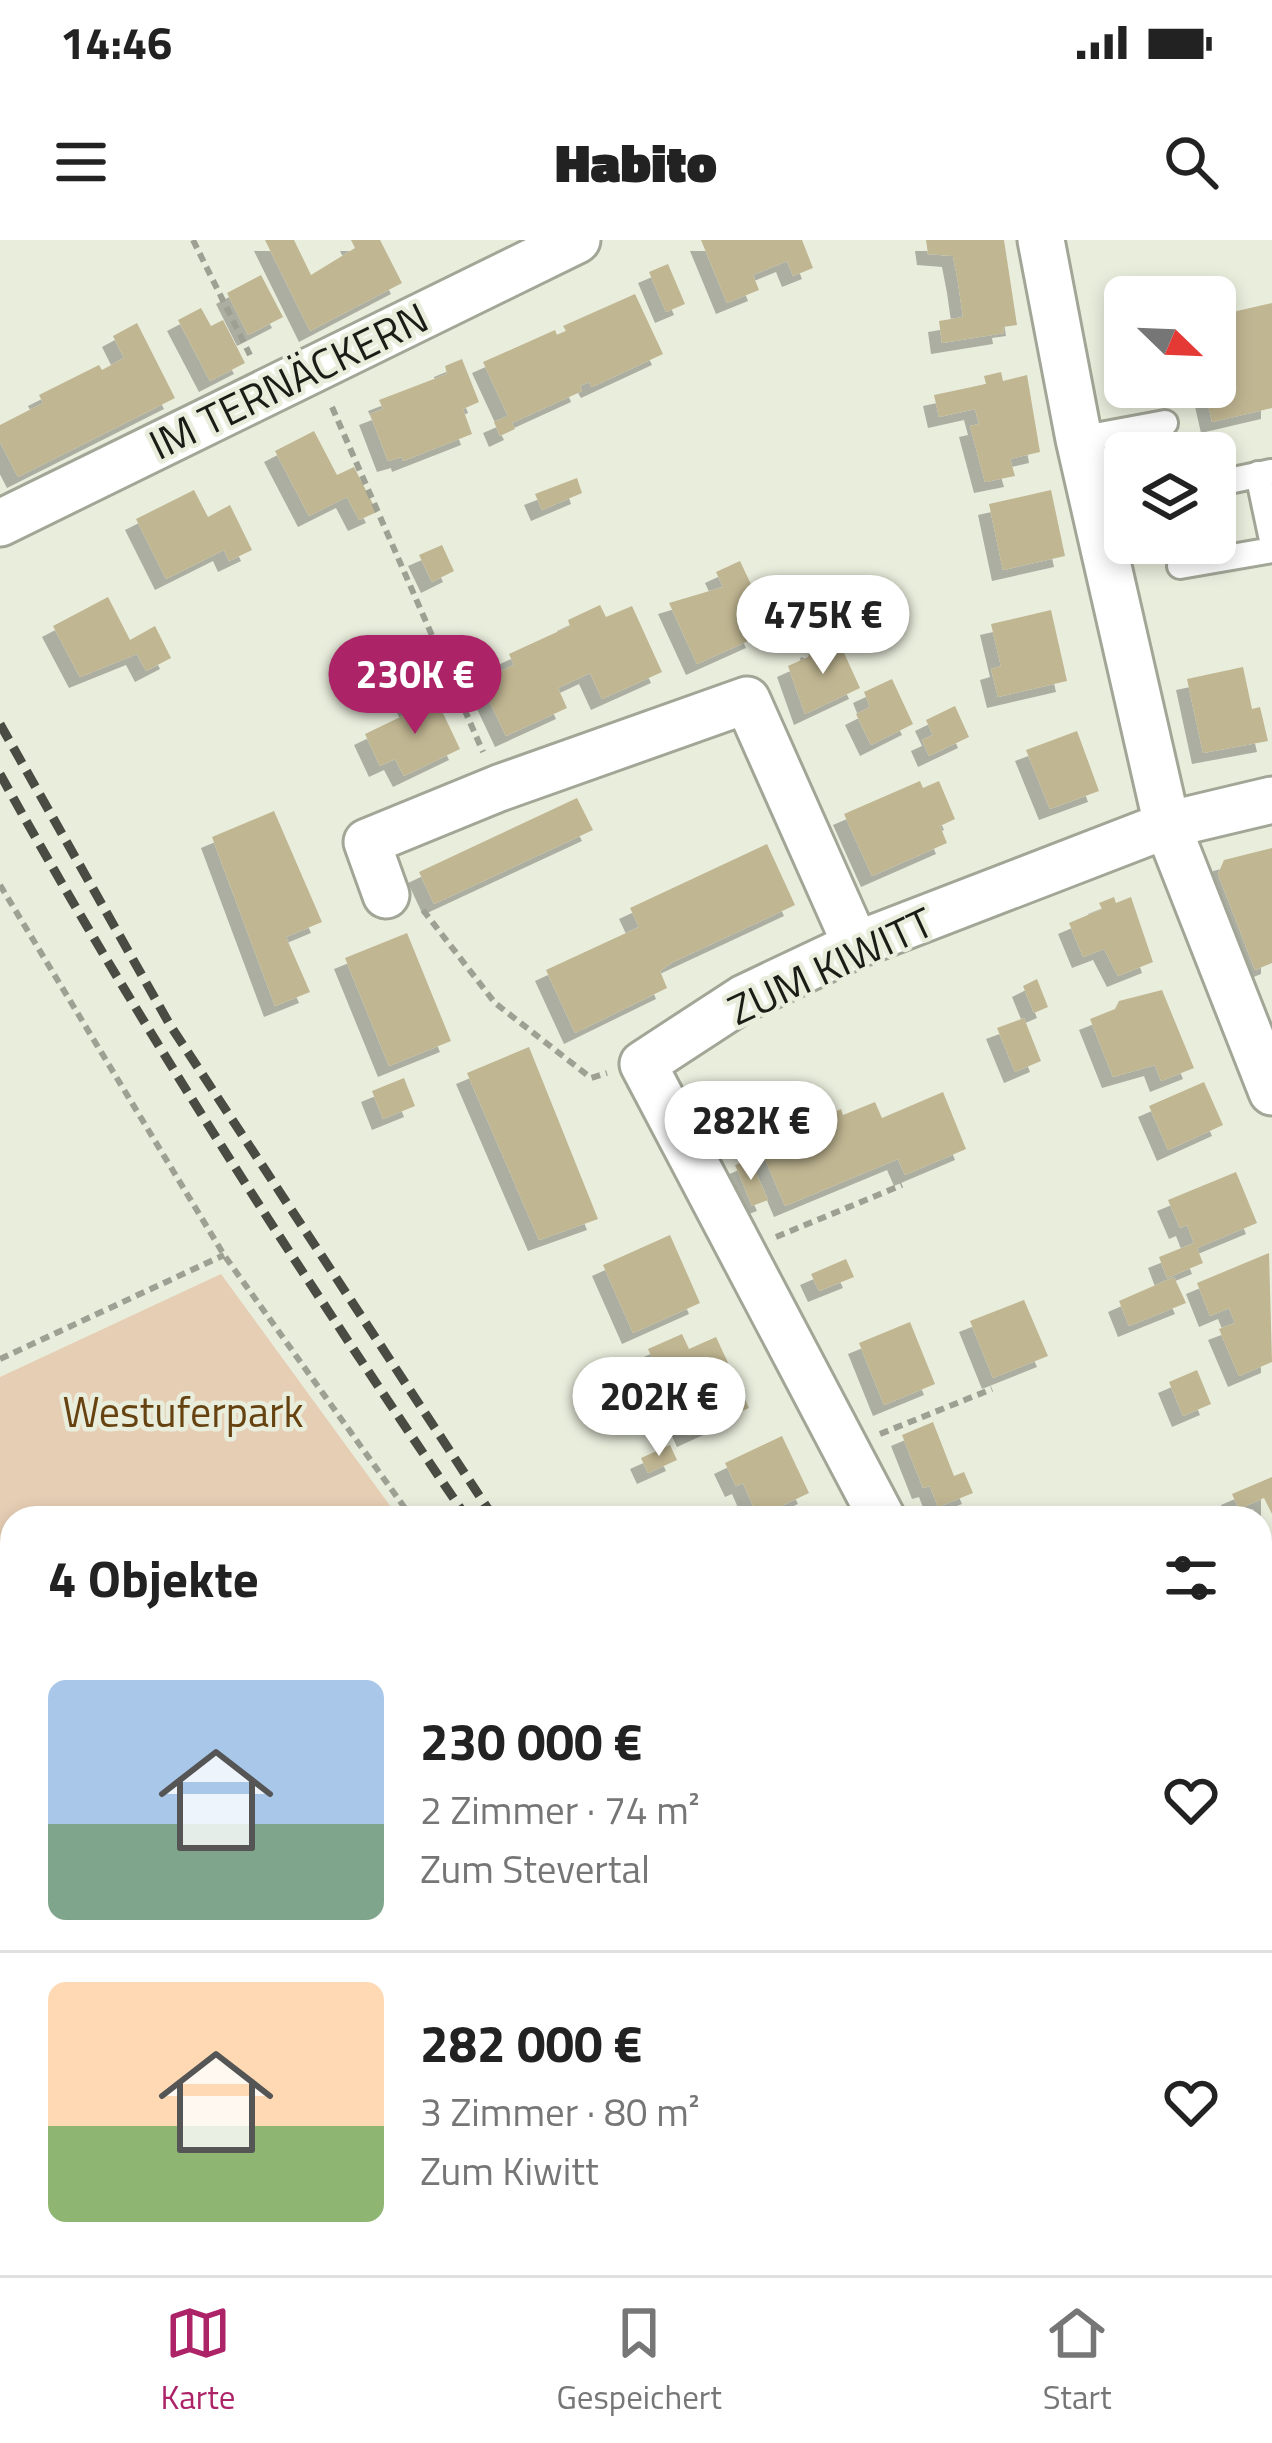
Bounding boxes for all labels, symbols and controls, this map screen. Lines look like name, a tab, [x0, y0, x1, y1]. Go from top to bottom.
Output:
text: 14:46	[60, 8, 172, 76]
text: Habito	[555, 121, 717, 203]
icon: menu	[48, 129, 114, 195]
icon: search	[1158, 129, 1224, 195]
north arrow	[1104, 276, 1236, 408]
map controls	[1104, 276, 1236, 564]
street label: IM TERNÄCKERN	[138, 285, 438, 475]
button: layers	[1104, 432, 1236, 564]
pin: 475K €	[725, 575, 921, 677]
text: 475K €	[763, 584, 883, 643]
pin: 230K €	[317, 635, 513, 737]
text: 230K €	[355, 644, 475, 703]
street label: ZUM KIWITT	[717, 890, 943, 1040]
pin: 282K €	[653, 1081, 849, 1183]
text: 282K €	[691, 1090, 811, 1149]
pin: 202K €	[561, 1357, 757, 1459]
text: 202K €	[599, 1366, 719, 1425]
park label: Westuferpark	[62, 1379, 304, 1443]
text: 4 Objekte	[48, 1539, 259, 1617]
icon: filters	[1158, 1545, 1224, 1611]
text: 230 000 €	[420, 1702, 642, 1780]
icon: home	[144, 1728, 288, 1872]
icon: heart	[1158, 1767, 1224, 1833]
text: 2 Zimmer · 74 m²	[420, 1780, 700, 1839]
text: Zum Stevertal	[420, 1839, 650, 1898]
text: 282 000 €	[420, 2004, 642, 2082]
icon: home	[144, 2030, 288, 2174]
icon: heart	[1158, 2069, 1224, 2135]
text: 3 Zimmer · 80 m²	[420, 2082, 700, 2141]
text: Zum Kiwitt	[420, 2141, 599, 2200]
tab: Karte	[160, 2300, 235, 2422]
tab: Gespeichert	[556, 2300, 722, 2422]
tab: Start	[1043, 2300, 1111, 2422]

